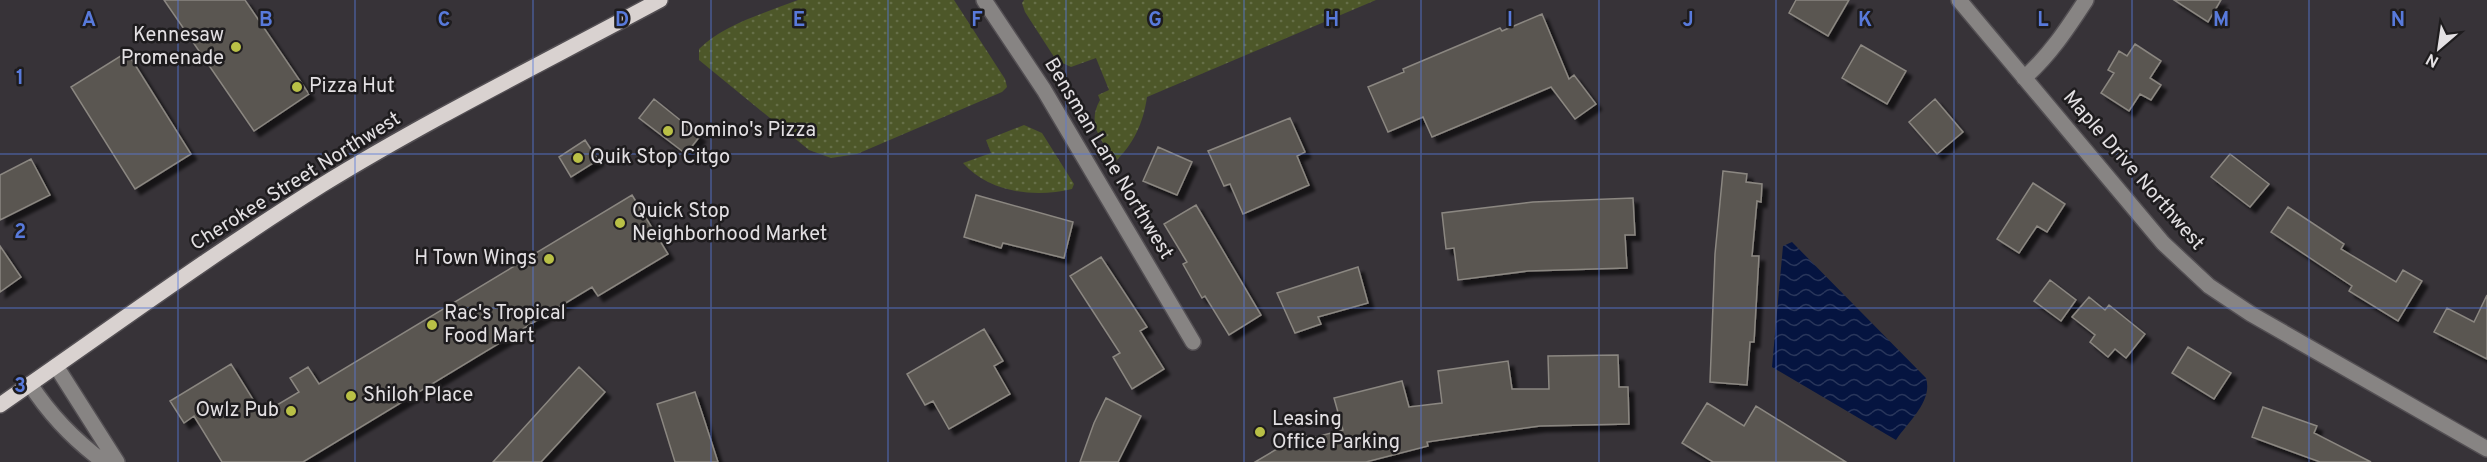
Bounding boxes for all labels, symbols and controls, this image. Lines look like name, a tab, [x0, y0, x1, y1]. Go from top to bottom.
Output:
text: A	[82, 8, 96, 34]
text: B	[259, 8, 273, 34]
text: C	[438, 8, 450, 34]
text: D	[615, 8, 629, 34]
text: E	[793, 8, 805, 34]
text: F	[971, 8, 983, 34]
text: G	[1148, 8, 1162, 34]
text: H	[1325, 8, 1339, 34]
text: I	[1507, 8, 1513, 34]
text: J	[1682, 8, 1694, 34]
text: K	[1858, 8, 1872, 34]
text: L	[2037, 8, 2049, 34]
text: M	[2213, 8, 2229, 34]
text: N	[2391, 8, 2405, 34]
north arrow	[2409, 18, 2469, 78]
place label: Kennesaw Promenade	[121, 23, 224, 72]
marker: Kennesaw Promenade	[229, 40, 243, 54]
text: N	[2423, 48, 2443, 71]
street label: Bensman Lane Northwest	[1037, 53, 1179, 265]
text: 1	[16, 66, 24, 92]
place label: Pizza Hut	[309, 74, 395, 100]
marker: Pizza Hut	[290, 80, 304, 94]
street label: Maple Drive Northwest	[2056, 86, 2210, 256]
street label: Cherokee Street Northwest	[186, 107, 406, 257]
place label: Domino's Pizza	[680, 118, 816, 144]
marker: Domino's Pizza	[661, 124, 675, 138]
place label: Quik Stop Citgo	[590, 145, 730, 171]
marker: Quik Stop Citgo	[571, 151, 585, 165]
place label: Quick Stop Neighborhood Market	[632, 199, 827, 248]
marker: Quick Stop Neighborhood Market	[613, 216, 627, 230]
text: 2	[14, 220, 26, 246]
place label: H Town Wings	[414, 246, 537, 272]
marker: H Town Wings	[542, 252, 556, 266]
place label: Rac's Tropical Food Mart	[444, 301, 566, 350]
marker: Rac's Tropical Food Mart	[425, 318, 439, 332]
text: 3	[14, 374, 26, 400]
place label: Shiloh Place	[363, 383, 473, 409]
marker: Shiloh Place	[344, 389, 358, 403]
place label: Owlz Pub	[195, 398, 279, 424]
marker: Owlz Pub	[284, 404, 298, 418]
place label: Leasing Office Parking	[1272, 407, 1400, 456]
marker: Leasing Office Parking	[1253, 425, 1267, 439]

